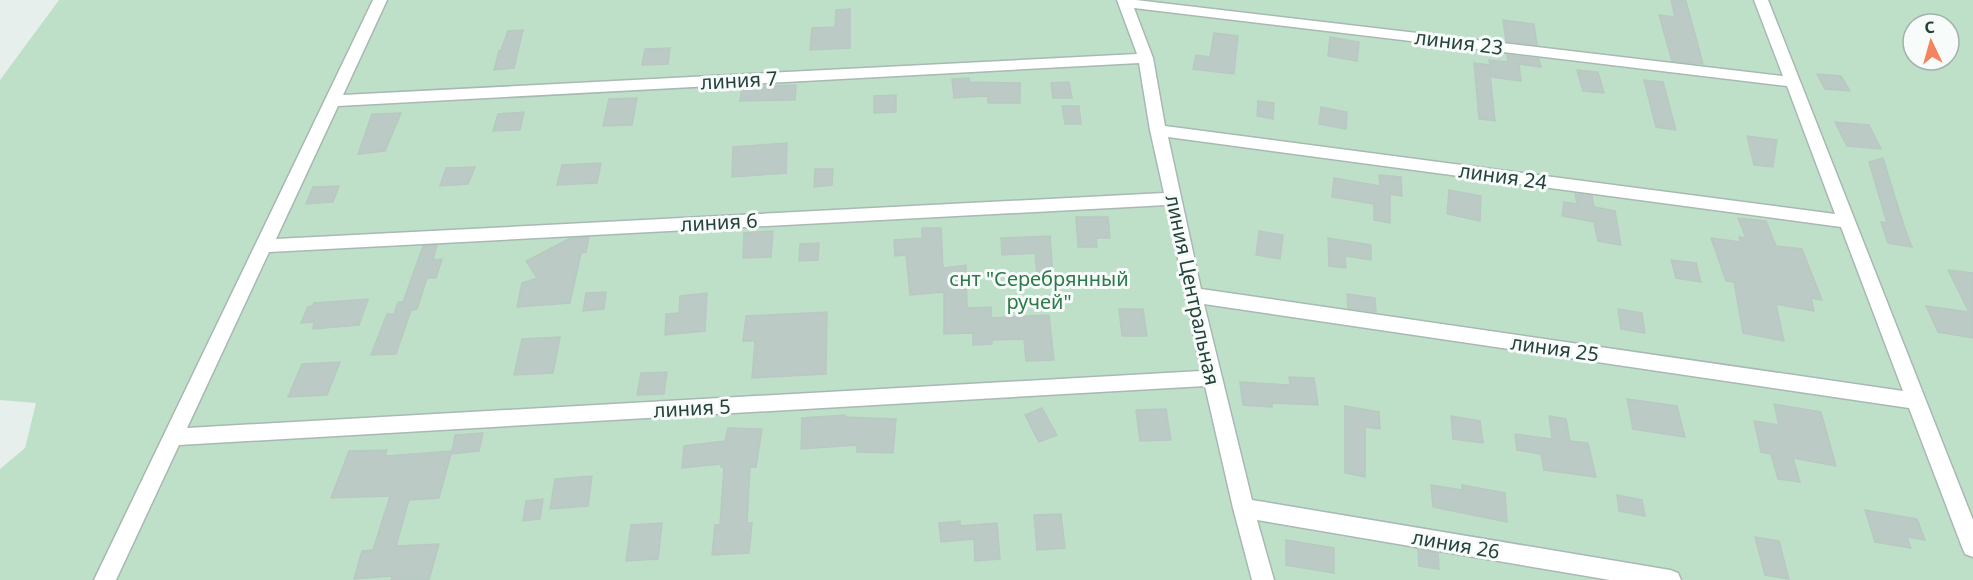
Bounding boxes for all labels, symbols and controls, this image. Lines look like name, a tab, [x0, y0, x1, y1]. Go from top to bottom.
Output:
north arrow	[1901, 12, 1961, 72]
text: С	[1924, 16, 1936, 38]
street label: линия 23	[1413, 23, 1505, 61]
street label: линия 7	[700, 65, 778, 95]
street label: линия 24	[1457, 156, 1549, 196]
street label: линия Центральная	[1160, 192, 1226, 388]
street label: линия 6	[680, 207, 758, 237]
park label: снт "Серебрянный ручей"	[949, 265, 1129, 315]
street label: линия 25	[1509, 328, 1601, 368]
street label: линия 5	[653, 393, 731, 423]
street label: линия 26	[1410, 523, 1502, 565]

